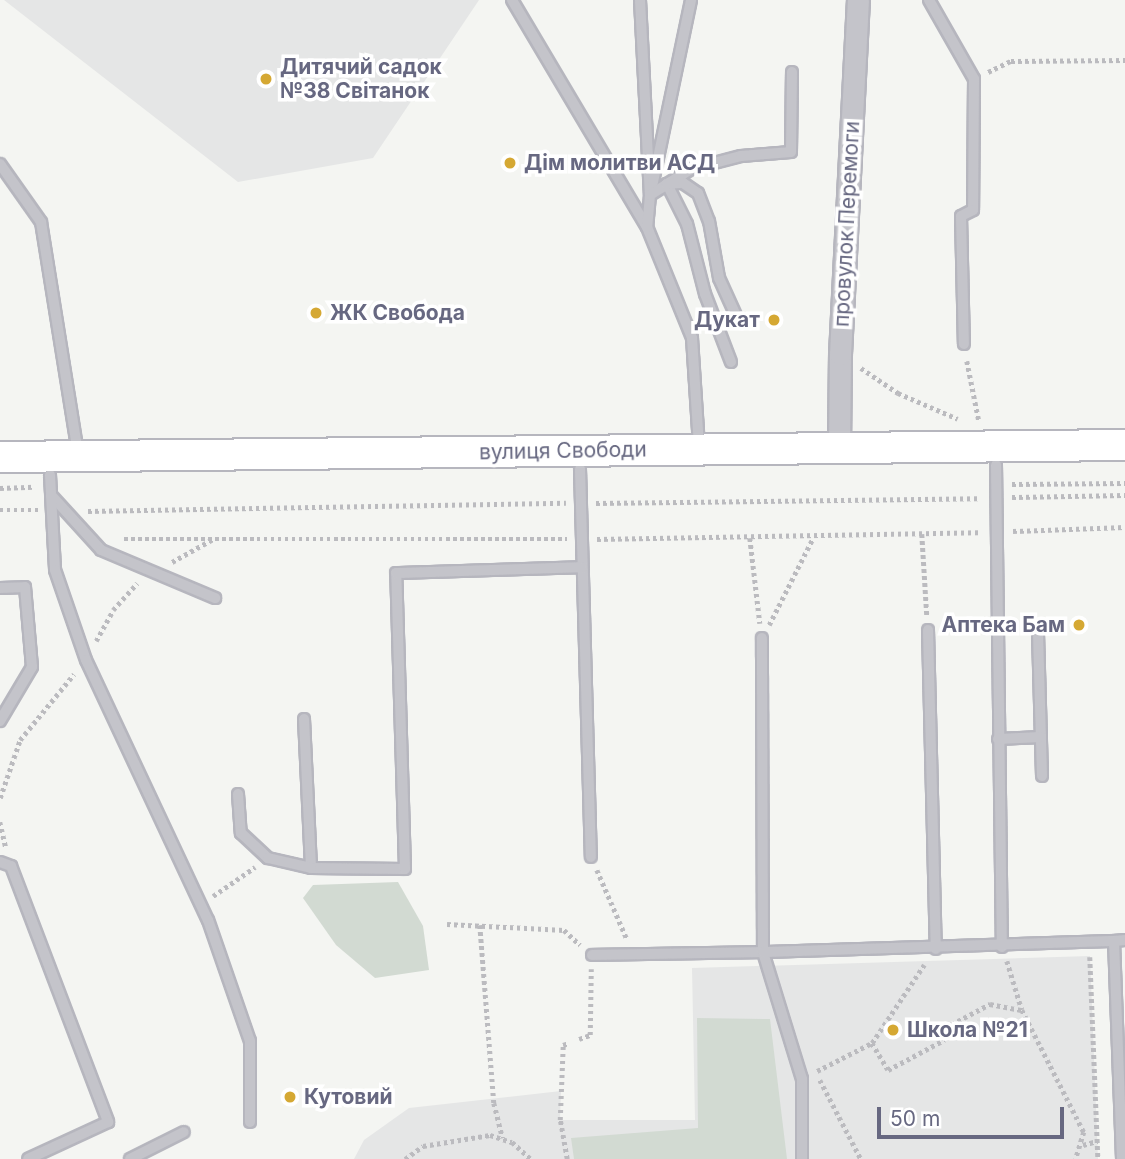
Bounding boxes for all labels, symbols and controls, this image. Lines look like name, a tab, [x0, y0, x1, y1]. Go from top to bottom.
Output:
place label: Дитячий садок №38 Світанок	[280, 54, 442, 104]
marker: Дитячий садок №38 Світанок	[258, 71, 274, 87]
street label: провулок Перемоги	[829, 120, 865, 328]
place label: Дім молитви АСД	[524, 150, 715, 176]
marker: Дім молитви АСД	[502, 155, 518, 171]
place label: ЖК Свобода	[330, 300, 465, 326]
marker: ЖК Свобода	[308, 305, 324, 321]
place label: Дукат	[694, 307, 760, 333]
marker: Дукат	[766, 312, 782, 328]
street label: вулиця Свободи	[479, 437, 647, 465]
place label: Аптека Бам	[941, 612, 1065, 638]
marker: Аптека Бам	[1071, 617, 1087, 633]
place label: Школа №21	[907, 1017, 1028, 1043]
marker: Школа №21	[885, 1022, 901, 1038]
place label: Кутовий	[304, 1084, 393, 1110]
marker: Кутовий	[282, 1089, 298, 1105]
scale bar	[880, 1092, 1067, 1136]
text: 50 m	[890, 1106, 940, 1131]

